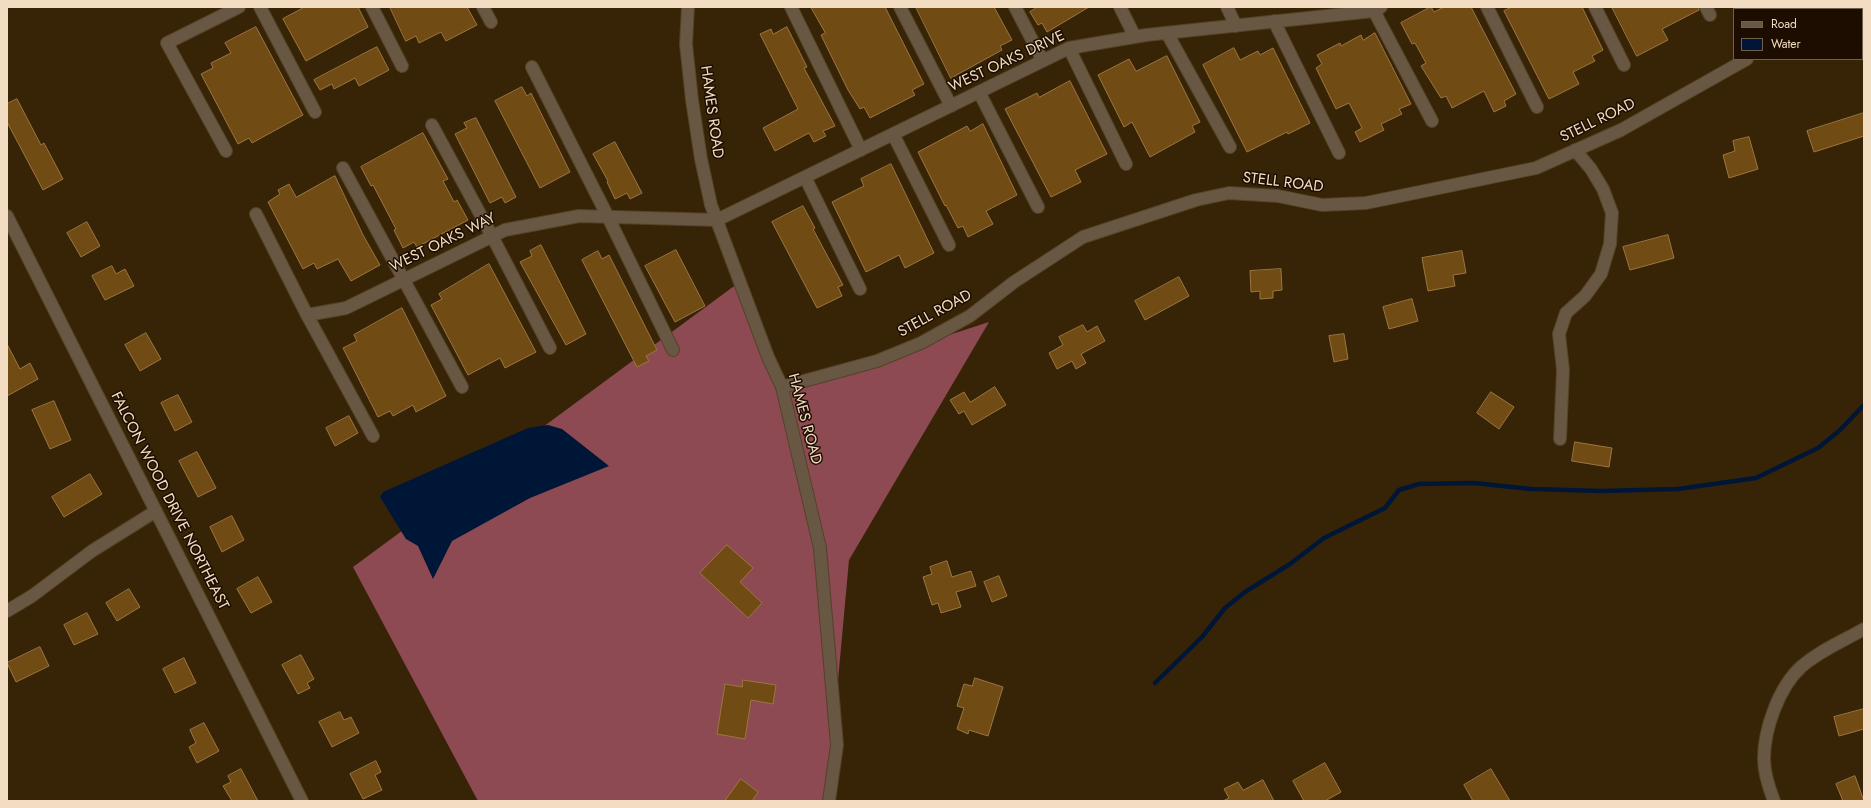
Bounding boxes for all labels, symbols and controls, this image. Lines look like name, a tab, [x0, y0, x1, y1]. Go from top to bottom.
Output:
legend	[1733, 8, 1863, 60]
text: Road	[1771, 15, 1797, 33]
street label: WEST OAKS DRIVE	[946, 27, 1068, 97]
text: Water	[1771, 35, 1801, 53]
street label: HAMES ROAD	[696, 64, 726, 160]
street label: STELL ROAD	[1557, 95, 1639, 147]
street label: STELL ROAD	[1242, 169, 1324, 197]
street label: WEST OAKS WAY	[387, 210, 499, 276]
street label: STELL ROAD	[895, 286, 975, 342]
street label: HAMES ROAD	[783, 371, 825, 467]
street label: FALCON WOOD DRIVE NORTHEAST	[106, 389, 232, 613]

